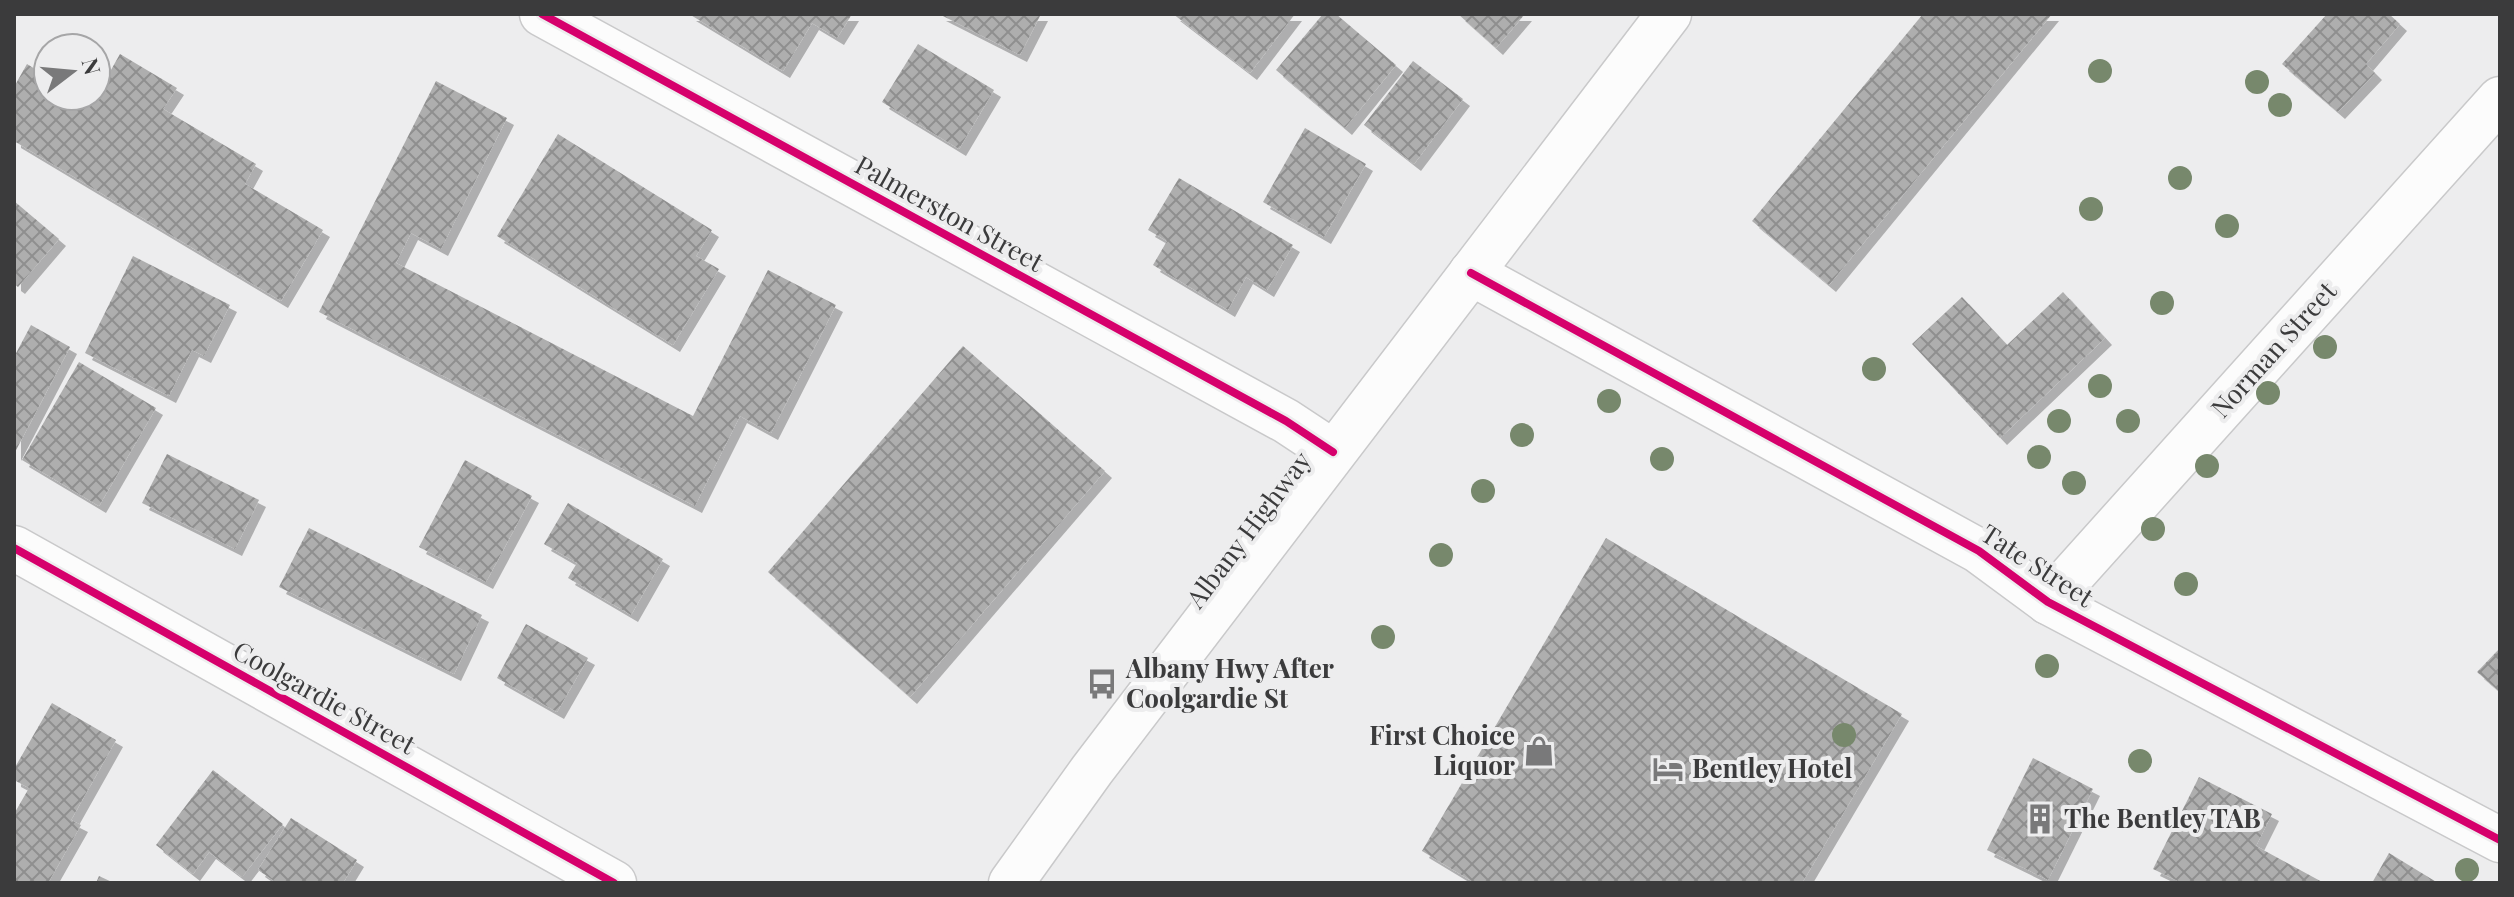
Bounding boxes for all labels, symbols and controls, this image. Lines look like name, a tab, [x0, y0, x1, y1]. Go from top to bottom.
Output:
north arrow	[32, 32, 112, 112]
text: N	[76, 54, 109, 78]
street label: Palmerston Street	[849, 146, 1051, 279]
street label: Norman Street	[2202, 273, 2344, 424]
street label: Albany Highway	[1177, 444, 1318, 615]
street label: Tate Street	[1975, 515, 2101, 615]
street label: Coolgardie Street	[227, 632, 423, 762]
place label: Albany Hwy After Coolgardie St	[1125, 650, 1334, 715]
bus stop icon: Albany Hwy After Coolgardie St	[1085, 667, 1119, 701]
place label: First Choice Liquor	[1369, 717, 1515, 782]
shop icon: First Choice Liquor	[1522, 734, 1556, 768]
place label: Bentley Hotel	[1692, 750, 1852, 785]
hotel icon: Bentley Hotel	[1651, 752, 1685, 786]
place label: The Bentley TAB	[2064, 800, 2261, 835]
building icon: The Bentley TAB	[2023, 802, 2057, 836]

